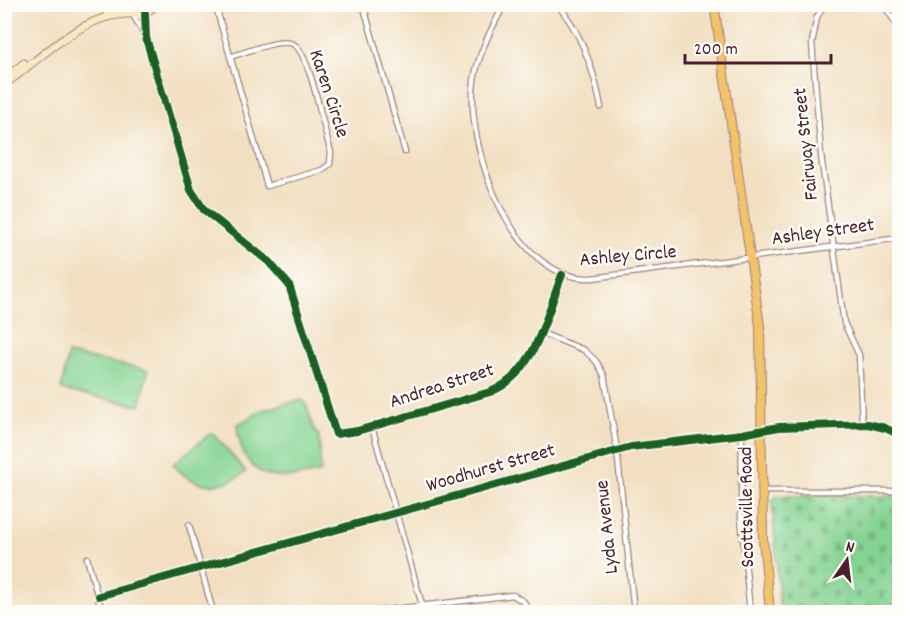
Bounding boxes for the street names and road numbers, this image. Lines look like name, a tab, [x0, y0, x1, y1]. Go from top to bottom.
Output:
street label: Karen Circle	[301, 46, 355, 142]
street label: Fairway Street	[787, 86, 827, 202]
street label: Ashley Street	[770, 212, 876, 254]
street label: Ashley Circle	[578, 239, 678, 275]
street label: Andrea Street	[386, 357, 498, 417]
street label: Woodhurst Street	[423, 437, 559, 501]
street label: Scottsville Road	[733, 446, 763, 568]
street label: Lyda Avenue	[589, 478, 627, 575]

